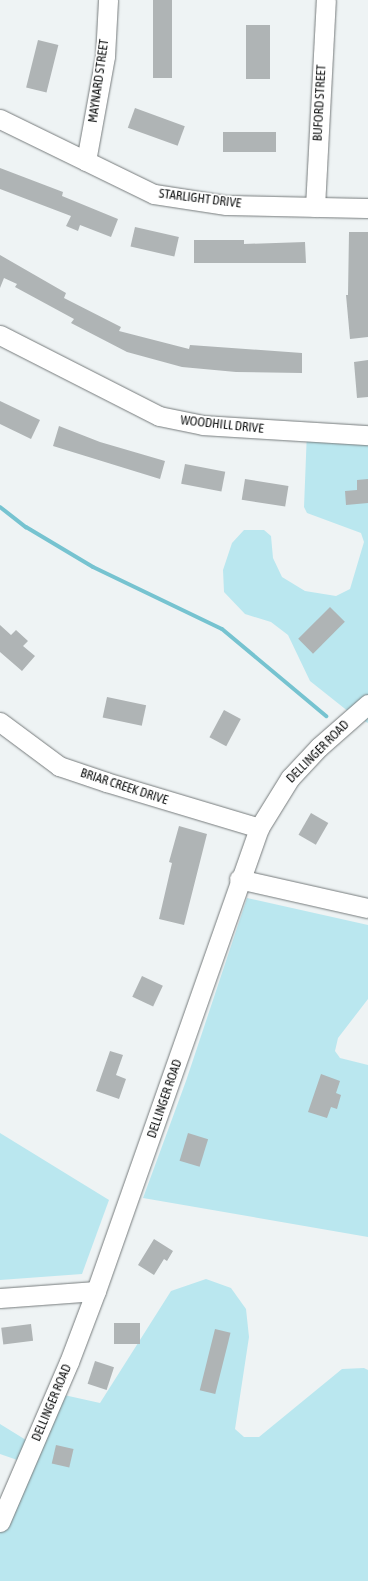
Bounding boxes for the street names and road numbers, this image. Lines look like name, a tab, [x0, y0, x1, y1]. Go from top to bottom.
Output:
street label: MAYNARD STREET	[85, 38, 113, 124]
street label: BUFORD STREET	[310, 64, 330, 142]
street label: STARLIGHT DRIVE	[158, 186, 242, 212]
street label: WOODHILL DRIVE	[180, 413, 264, 437]
street label: DELLINGER ROAD	[283, 717, 353, 787]
street label: BRIAR CREEK DRIVE	[78, 765, 170, 809]
street label: DELLINGER ROAD	[144, 1058, 186, 1140]
street label: DELLINGER ROAD	[29, 1362, 75, 1444]

